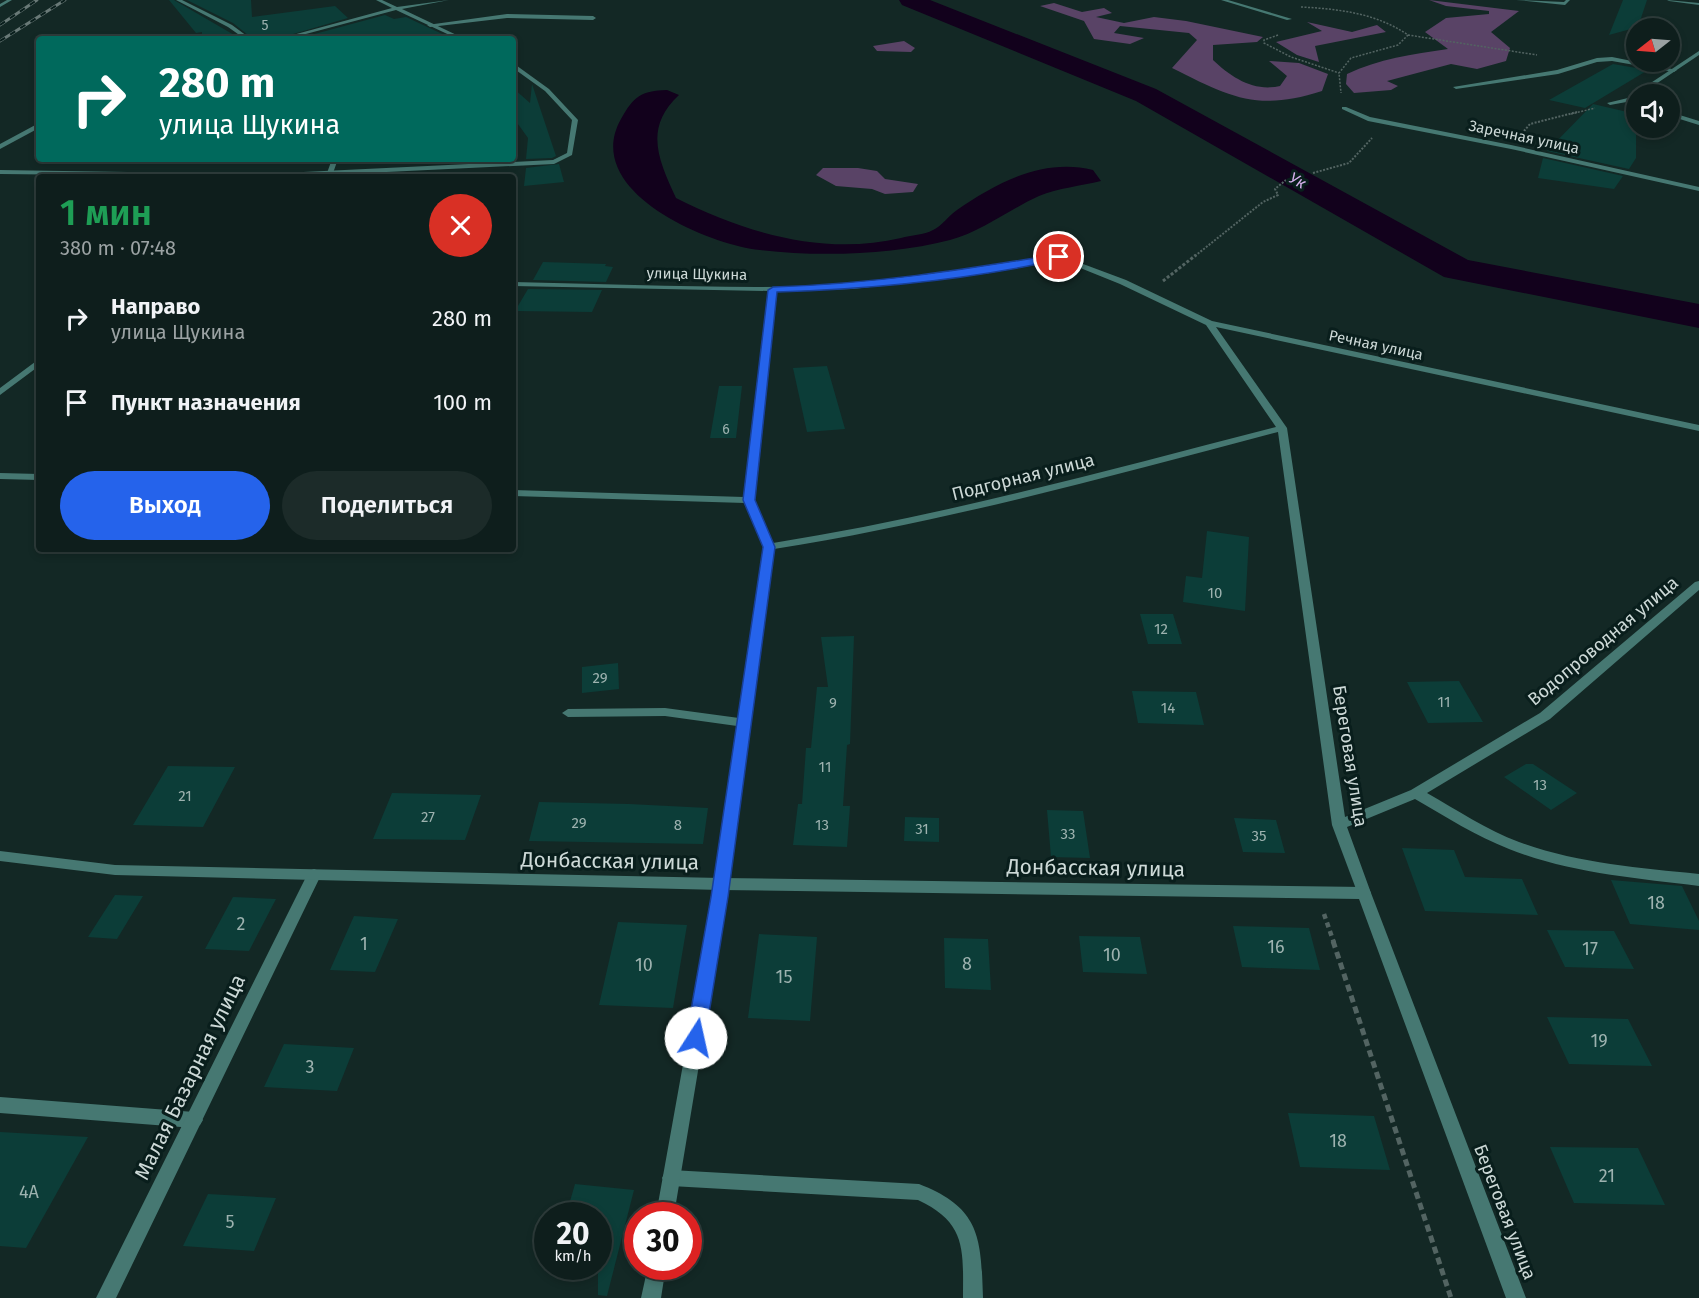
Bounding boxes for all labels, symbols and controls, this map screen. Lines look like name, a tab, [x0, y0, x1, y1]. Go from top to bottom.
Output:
house number: 5	[261, 17, 269, 34]
north arrow	[1626, 18, 1680, 72]
map controls	[1626, 18, 1680, 138]
text: 280 m	[159, 58, 275, 108]
icon: right	[60, 60, 138, 138]
button: sound	[1626, 84, 1680, 138]
text: улица Щукина	[159, 109, 340, 141]
street label: Заречная улица	[1467, 117, 1581, 157]
water label: Ук	[1286, 168, 1310, 193]
text: 1 мин	[60, 191, 152, 235]
button: close	[429, 194, 492, 257]
pin	[1033, 231, 1084, 282]
text: 380 m · 07:48	[60, 236, 176, 260]
icon: arrive	[1042, 240, 1075, 273]
street label: улица Щукина	[646, 264, 748, 284]
text: Направо	[111, 293, 200, 320]
icon: right	[60, 302, 93, 335]
text: 280 m	[432, 305, 492, 332]
text: улица Щукина	[111, 320, 245, 344]
street label: Речная улица	[1327, 326, 1425, 364]
icon: arrive	[60, 386, 93, 419]
text: Пункт назначения	[111, 389, 301, 416]
text: 100 m	[433, 389, 492, 416]
house number: 6	[722, 421, 730, 438]
street label: Подгорная улица	[949, 449, 1097, 505]
button: Выход	[60, 471, 270, 540]
button: Поделиться	[282, 471, 492, 540]
street label: Водопроводная улица	[1523, 572, 1683, 710]
house number: 10	[1208, 584, 1222, 602]
house number: 12	[1154, 620, 1168, 638]
house number: 29	[592, 669, 608, 687]
street label: Береговая улица	[1328, 684, 1372, 828]
house number: 11	[1438, 693, 1450, 711]
house number: 9	[829, 694, 837, 712]
house number: 14	[1161, 699, 1175, 717]
house number: 11	[819, 758, 831, 776]
house number: 13	[1533, 776, 1547, 794]
house number: 21	[178, 787, 192, 805]
house number: 27	[421, 808, 435, 826]
house number: 29	[571, 814, 587, 832]
house number: 8	[674, 816, 682, 834]
house number: 13	[815, 816, 829, 834]
house number: 31	[915, 820, 929, 838]
house number: 33	[1061, 825, 1075, 843]
house number: 35	[1251, 827, 1267, 845]
street label: Донбасская улица	[520, 846, 699, 876]
street label: Донбасская улица	[1006, 853, 1185, 883]
house number: 18	[1647, 892, 1665, 914]
house number: 2	[237, 913, 246, 935]
house number: 1	[360, 933, 368, 955]
house number: 16	[1267, 936, 1285, 958]
house number: 17	[1582, 938, 1598, 960]
house number: 10	[1103, 944, 1121, 966]
house number: 8	[962, 953, 972, 975]
house number: 10	[635, 954, 653, 976]
house number: 15	[776, 966, 792, 988]
street label: Малая Базарная улица	[129, 970, 251, 1184]
position arrow	[664, 1006, 728, 1070]
house number: 19	[1590, 1030, 1608, 1052]
house number: 3	[306, 1056, 314, 1078]
house number: 18	[1329, 1130, 1347, 1152]
street label: Береговая улица	[1469, 1141, 1541, 1283]
house number: 21	[1599, 1165, 1615, 1187]
house number: 4А	[19, 1181, 40, 1203]
speed limit sign: 30	[624, 1202, 702, 1280]
house number: 5	[225, 1211, 235, 1233]
text: 20	[556, 1216, 590, 1252]
text: km/h	[554, 1247, 592, 1265]

